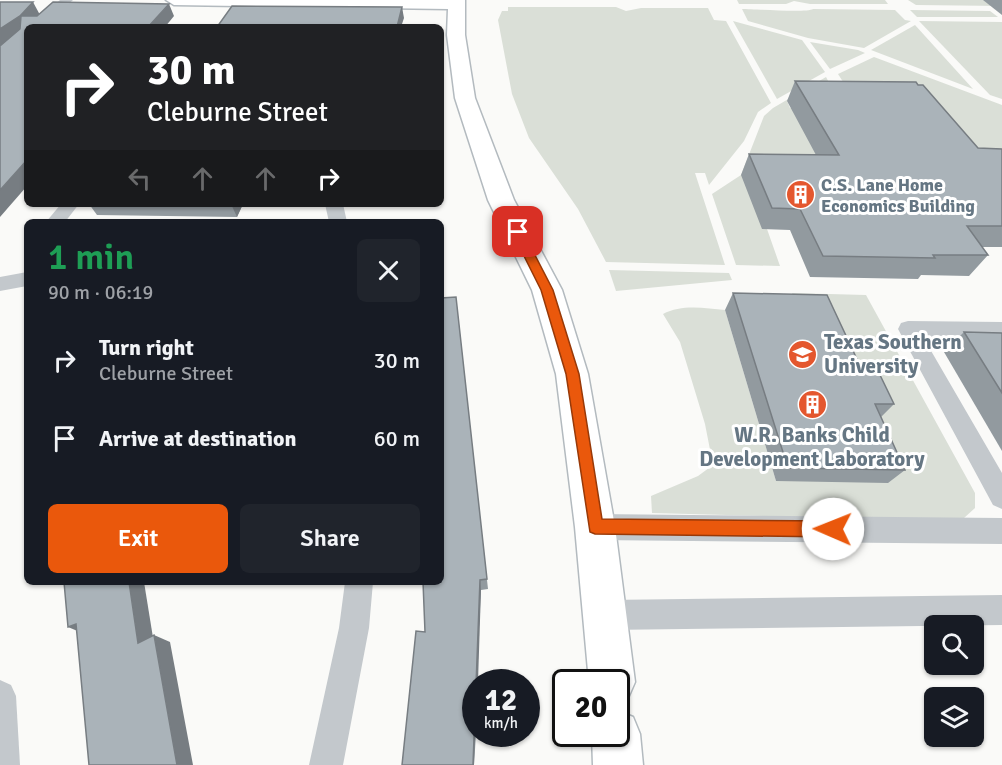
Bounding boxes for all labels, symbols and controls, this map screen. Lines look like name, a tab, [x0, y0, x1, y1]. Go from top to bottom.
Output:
text: 30 m	[147, 45, 236, 96]
icon: right	[48, 48, 126, 126]
text: Cleburne Street	[147, 96, 328, 129]
icon: left	[123, 162, 156, 195]
icon: ahead	[186, 162, 219, 195]
icon: ahead	[249, 162, 282, 195]
icon: right	[312, 162, 345, 195]
place label: C.S. Lane Home Economics Building	[821, 174, 975, 217]
building icon: C.S. Lane Home Economics Building	[784, 179, 816, 211]
pin	[492, 206, 543, 257]
icon: arrive	[501, 215, 534, 248]
text: 1 min	[48, 235, 134, 280]
button: close	[357, 239, 420, 302]
text: 90 m · 06:19	[48, 280, 153, 305]
place label: Texas Southern University	[824, 329, 962, 379]
text: Turn right	[99, 334, 194, 361]
school or university icon: Texas Southern University	[787, 338, 819, 370]
icon: right	[48, 344, 81, 377]
text: 30 m	[374, 347, 420, 374]
text: Cleburne Street	[99, 361, 233, 386]
building icon: W.R. Banks Child Development Laboratory	[796, 388, 828, 420]
icon: arrive	[48, 422, 81, 455]
place label: W.R. Banks Child Development Laboratory	[699, 422, 925, 472]
text: Arrive at destination	[99, 425, 296, 452]
text: 60 m	[374, 425, 420, 452]
position arrow	[801, 497, 865, 561]
button: Exit	[48, 504, 228, 573]
button: Share	[240, 504, 420, 573]
map controls	[924, 615, 984, 747]
button: search	[924, 615, 984, 675]
speed limit sign: 20	[552, 669, 630, 747]
text: 12	[485, 682, 517, 719]
button: layers	[924, 687, 984, 747]
text: km/h	[484, 714, 518, 732]

